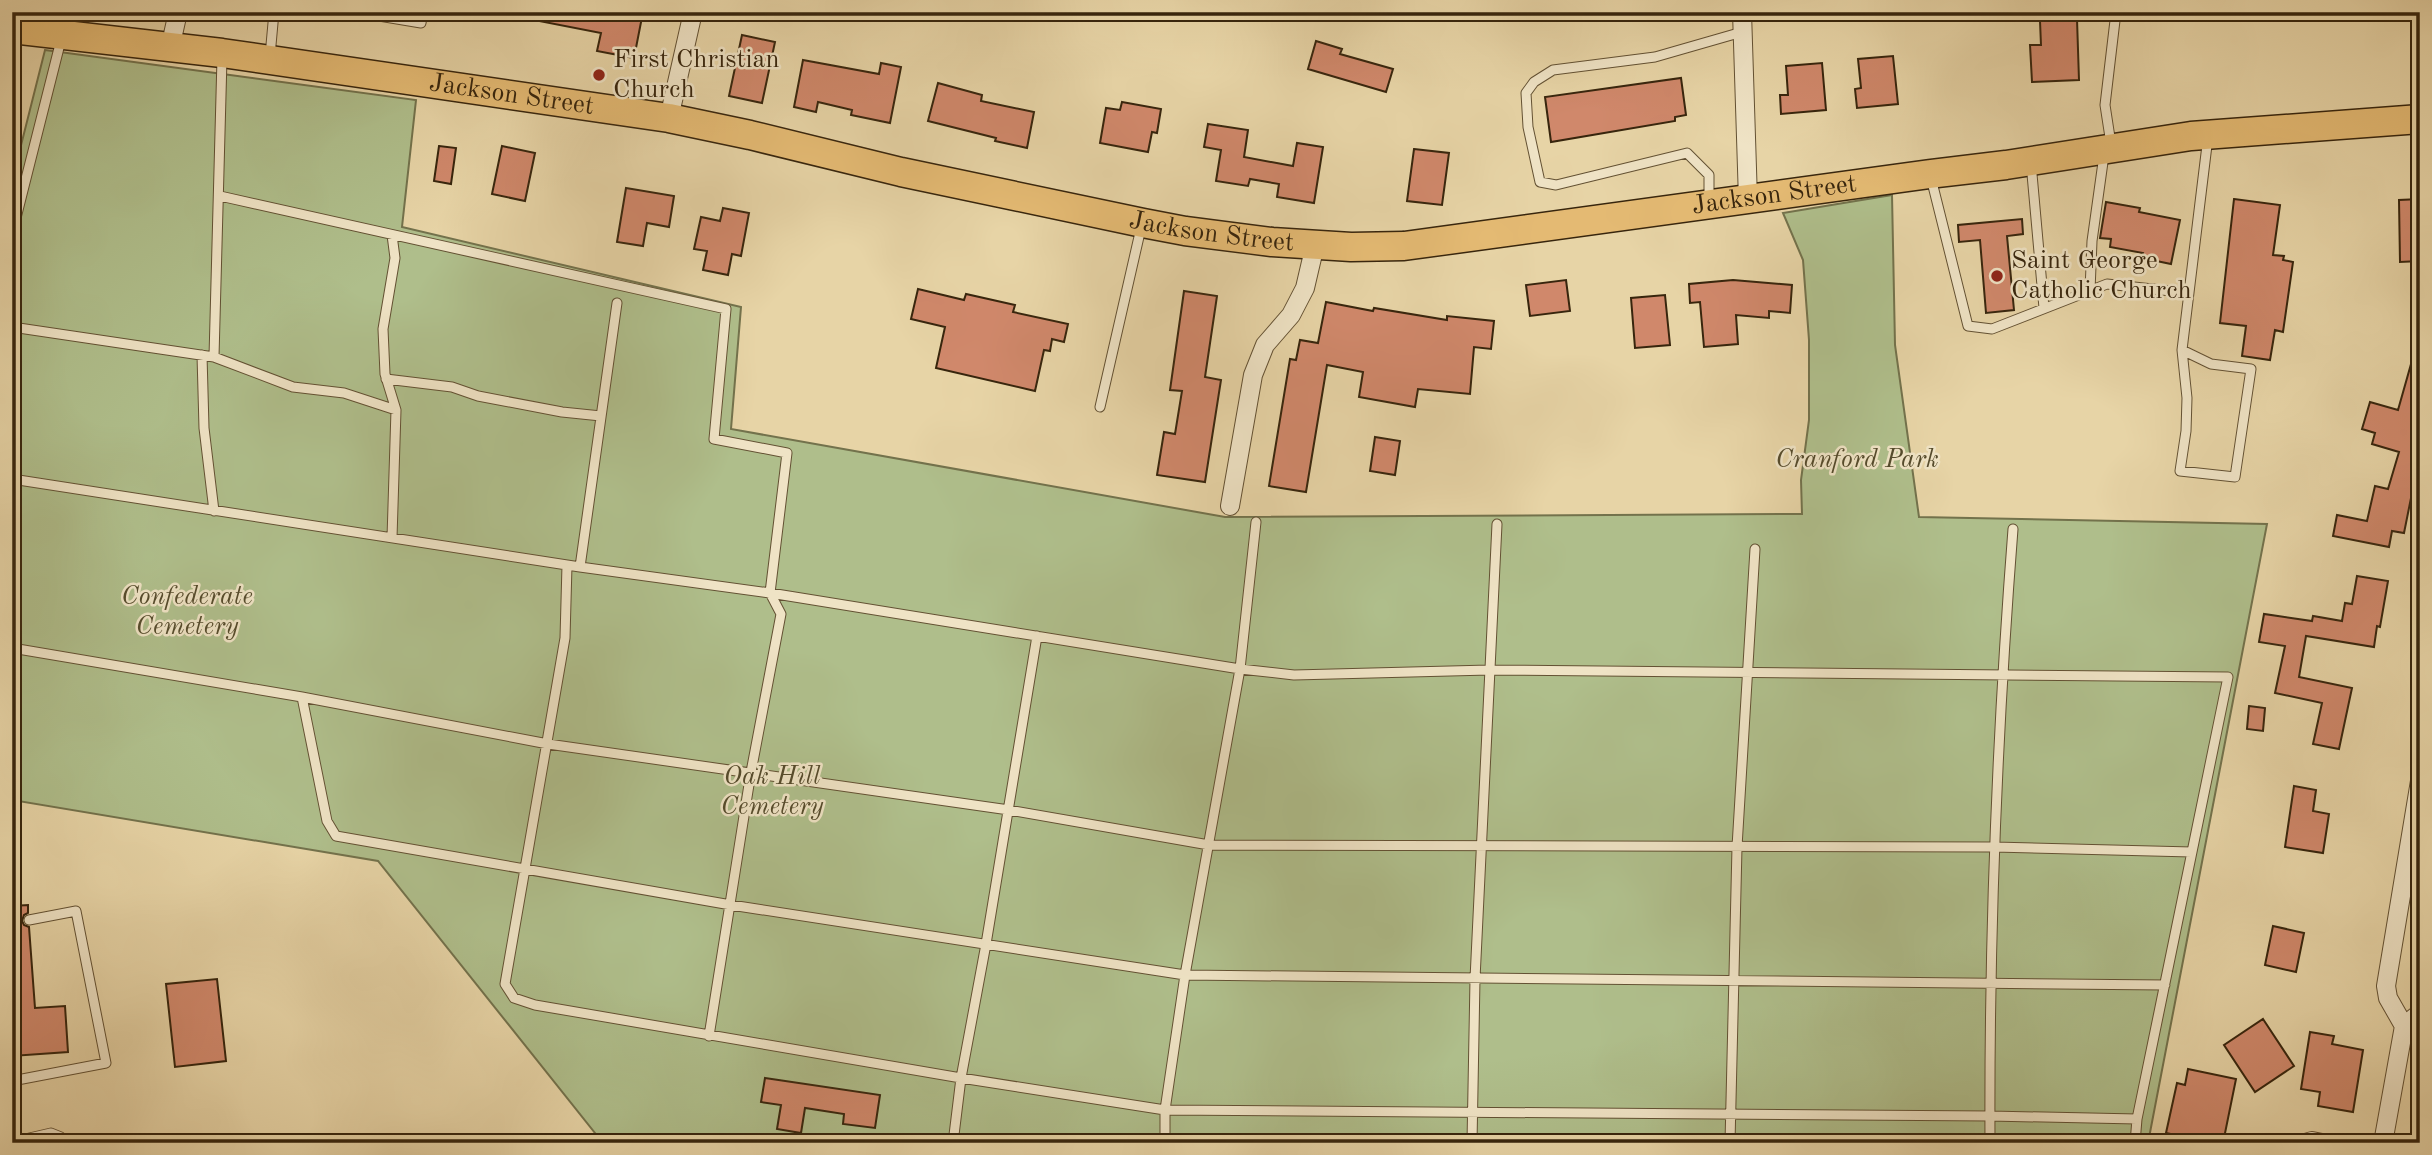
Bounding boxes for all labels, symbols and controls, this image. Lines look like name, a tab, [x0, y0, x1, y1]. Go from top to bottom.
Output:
place label: First Christian Church	[613, 47, 779, 103]
marker: First Christian Church	[591, 67, 607, 83]
street label: Jackson Street	[427, 70, 596, 120]
street label: Jackson Street	[1690, 171, 1858, 219]
street label: Jackson Street	[1127, 207, 1295, 256]
place label: Saint George Catholic Church	[2011, 248, 2192, 304]
marker: Saint George Catholic Church	[1989, 268, 2005, 284]
park label: Cranford Park	[1775, 447, 1939, 473]
park label: Confederate Cemetery	[121, 584, 253, 640]
park label: Oak Hill Cemetery	[720, 764, 824, 820]

